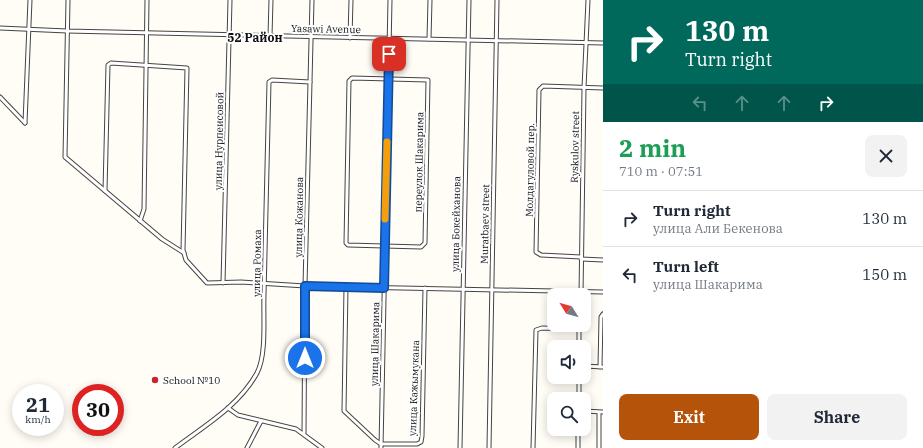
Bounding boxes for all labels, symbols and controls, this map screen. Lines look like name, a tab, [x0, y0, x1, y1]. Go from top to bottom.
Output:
text: 130 m	[685, 12, 769, 49]
icon: right	[619, 16, 671, 68]
street label: Yasawi Avenue	[291, 22, 361, 36]
district label: 52 Район	[227, 30, 283, 45]
pin	[372, 37, 406, 71]
icon: arrive	[378, 43, 400, 65]
text: Turn right	[685, 48, 772, 71]
street label: улица Нурпеисовой	[212, 91, 226, 190]
icon: left	[689, 92, 711, 114]
icon: ahead	[731, 92, 753, 114]
icon: ahead	[773, 92, 795, 114]
icon: right	[815, 92, 837, 114]
street label: Ryskulov street	[568, 110, 582, 183]
street label: переулок Шакарима	[412, 111, 426, 212]
street label: Молдагуловой пер.	[523, 123, 537, 217]
text: 2 min	[619, 132, 686, 164]
button: close	[865, 135, 907, 177]
text: 710 m · 07:51	[619, 163, 703, 180]
street label: улица Бокейханова	[449, 175, 463, 272]
street label: улица Кожанова	[292, 176, 306, 258]
street label: Muratbaev street	[478, 184, 492, 264]
text: Turn right	[653, 201, 731, 220]
icon: right	[619, 208, 641, 230]
text: 130 m	[862, 209, 907, 228]
text: улица Али Бекенова	[653, 220, 783, 237]
street label: улица Ромаха	[250, 229, 264, 297]
text: Turn left	[653, 257, 719, 276]
icon: left	[619, 264, 641, 286]
text: 150 m	[862, 265, 907, 284]
text: улица Шакарима	[653, 276, 763, 293]
north arrow	[547, 288, 591, 332]
map controls	[547, 288, 591, 436]
street label: улица Шакарима	[368, 301, 382, 386]
position arrow	[284, 337, 326, 379]
street label: улица Кажымукана	[406, 339, 422, 436]
button: sound	[547, 340, 591, 384]
place label: School №10	[163, 374, 220, 387]
marker: School №10	[150, 375, 160, 385]
speed limit sign: 30	[72, 384, 124, 436]
text: 21	[26, 391, 50, 418]
button: search	[547, 392, 591, 436]
button: Exit	[619, 394, 759, 440]
button: Share	[767, 394, 907, 440]
text: km/h	[25, 413, 51, 426]

